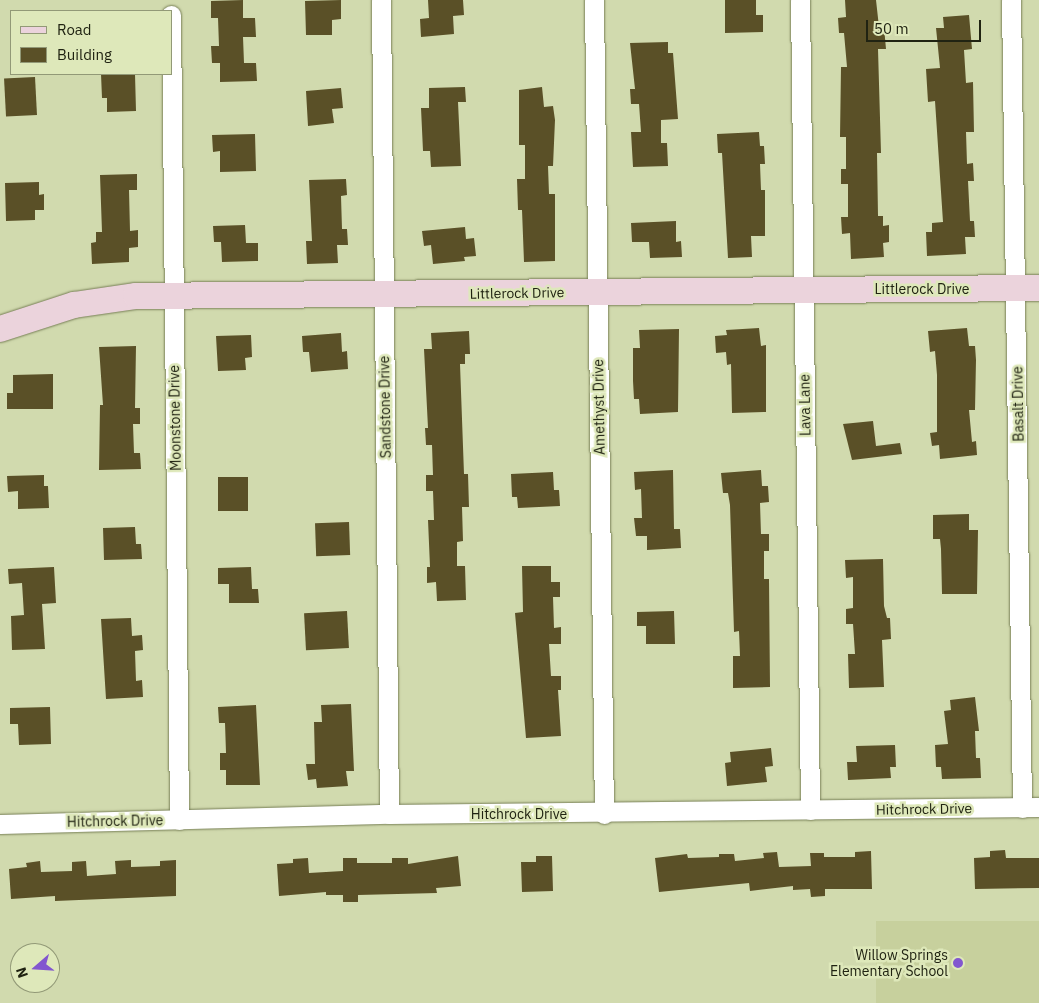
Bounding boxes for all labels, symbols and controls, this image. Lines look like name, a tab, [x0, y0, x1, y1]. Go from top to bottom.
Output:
legend	[10, 10, 172, 75]
scale bar	[869, 10, 984, 42]
text: 50 m	[874, 19, 909, 38]
text: Road	[57, 20, 92, 39]
text: Building	[57, 45, 112, 64]
street label: Littlerock Drive	[875, 281, 969, 297]
street label: Littlerock Drive	[469, 284, 565, 302]
street label: Sandstone Drive	[376, 356, 394, 458]
street label: Amethyst Drive	[590, 359, 608, 455]
street label: Moonstone Drive	[166, 365, 184, 471]
street label: Basalt Drive	[1009, 366, 1027, 442]
street label: Lava Lane	[796, 374, 814, 436]
street label: Hitchrock Drive	[876, 800, 972, 818]
street label: Hitchrock Drive	[471, 806, 567, 822]
street label: Hitchrock Drive	[67, 812, 163, 830]
north arrow	[10, 943, 60, 993]
place label: Willow Springs Elementary School	[830, 947, 948, 980]
marker: Willow Springs Elementary School	[952, 957, 964, 969]
text: N	[12, 965, 32, 980]

